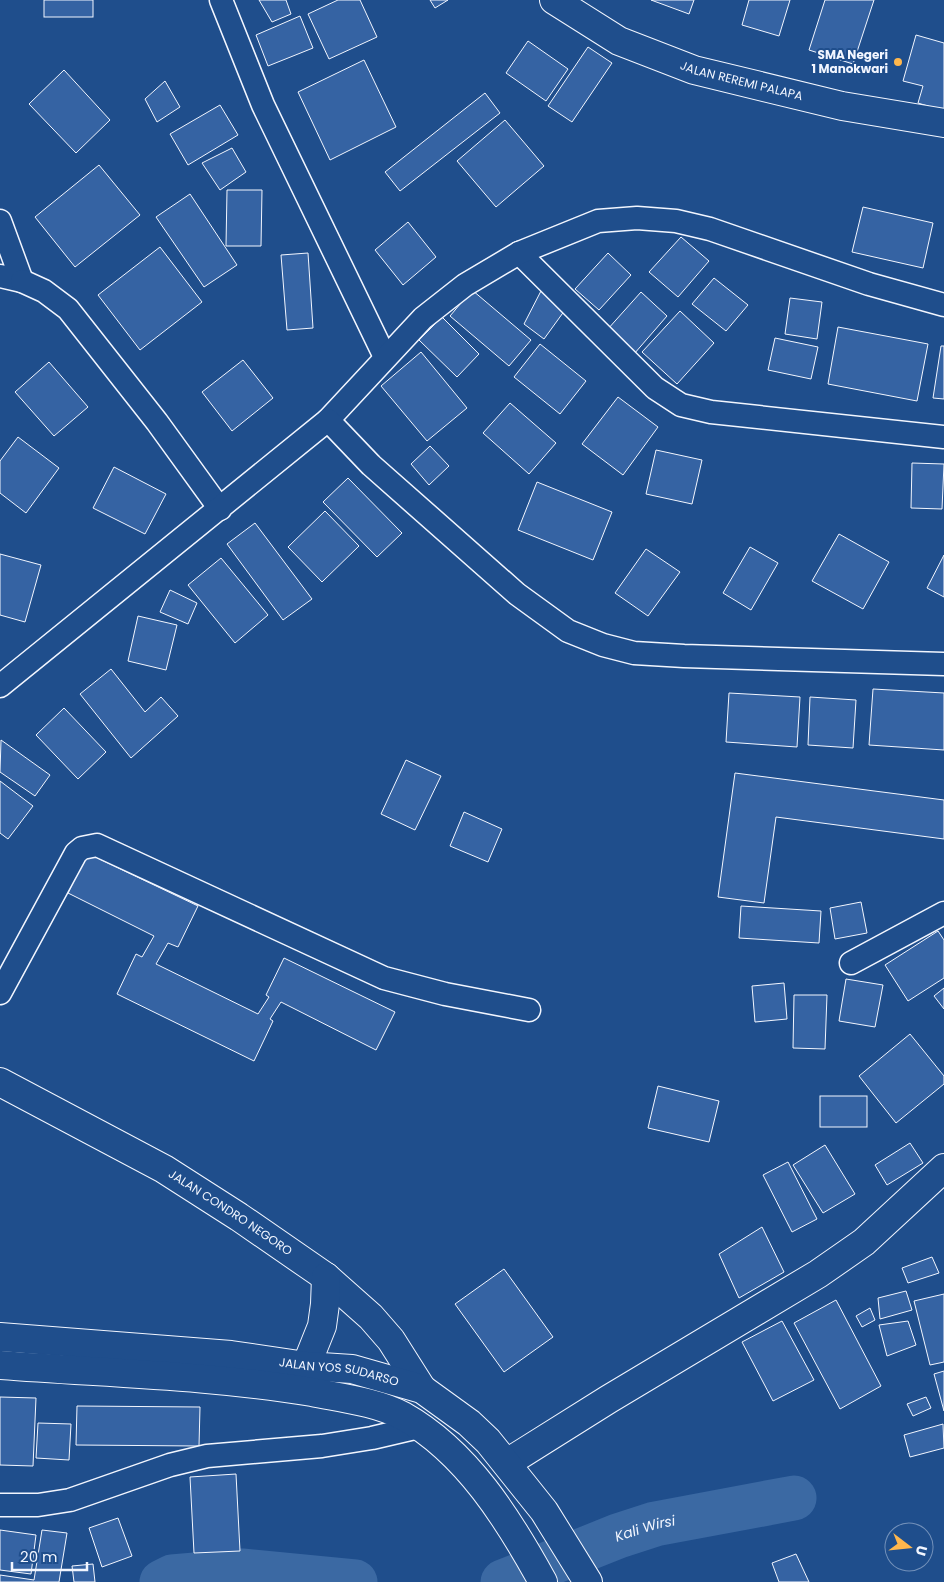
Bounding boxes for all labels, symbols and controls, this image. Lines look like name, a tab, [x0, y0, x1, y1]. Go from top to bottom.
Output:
place label: SMA Negeri 1 Manokwari	[811, 46, 888, 77]
street label: JALAN REREMI PALAPA	[678, 56, 805, 104]
marker: SMA Negeri 1 Manokwari	[892, 56, 904, 68]
street label: JALAN CONDRO NEGORO	[165, 1165, 296, 1259]
street label: JALAN YOS SUDARSO	[278, 1353, 401, 1390]
water label: Kali Wirsi	[612, 1510, 677, 1546]
north arrow	[884, 1522, 934, 1572]
scale bar	[12, 1540, 88, 1572]
text: U	[910, 1543, 932, 1558]
text: 20 m	[20, 1546, 58, 1567]

